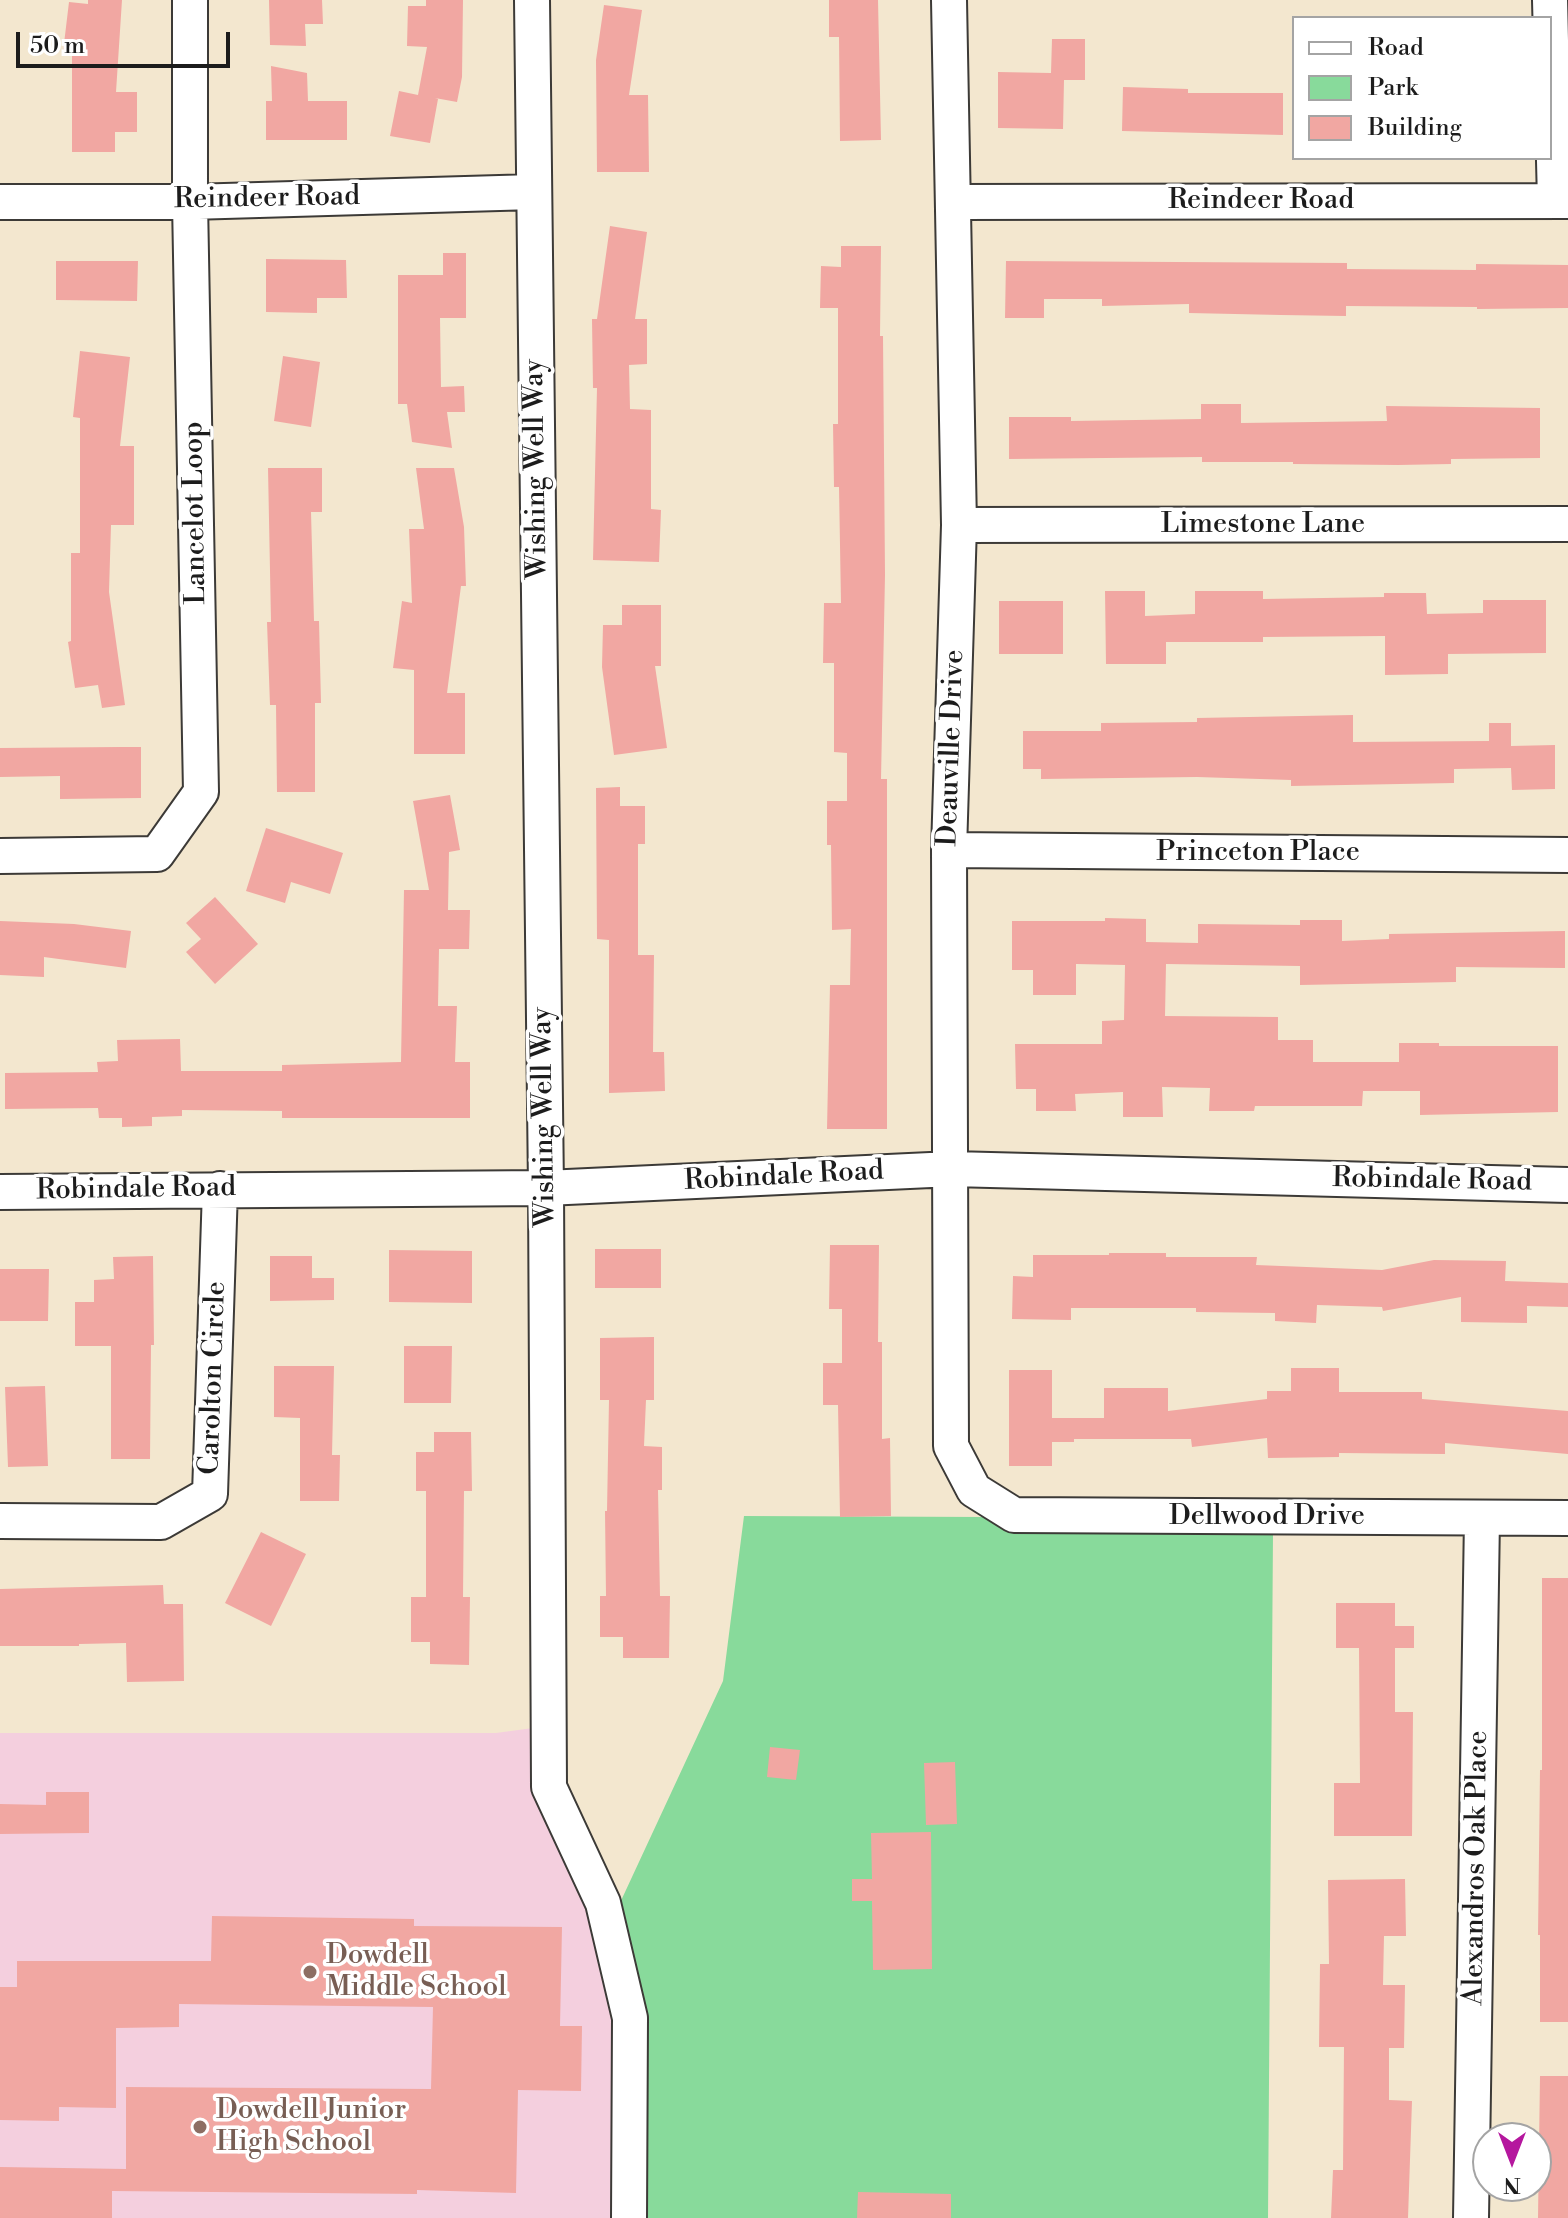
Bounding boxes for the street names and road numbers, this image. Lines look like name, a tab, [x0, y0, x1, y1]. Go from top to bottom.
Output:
street label: Reindeer Road	[174, 181, 360, 217]
street label: Reindeer Road	[1168, 184, 1354, 218]
street label: Wishing Well Way	[518, 359, 556, 579]
street label: Lancelot Loop	[178, 421, 214, 605]
street label: Limestone Lane	[1161, 508, 1365, 542]
street label: Deauville Drive	[932, 649, 972, 847]
street label: Princeton Place	[1156, 836, 1360, 870]
street label: Wishing Well Way	[526, 1007, 564, 1227]
street label: Robindale Road	[683, 1155, 885, 1199]
street label: Robindale Road	[1332, 1162, 1532, 1200]
street label: Robindale Road	[36, 1171, 236, 1209]
street label: Carolton Circle	[194, 1281, 234, 1475]
street label: Dellwood Drive	[1169, 1500, 1365, 1534]
street label: Alexandros Oak Place	[1458, 1730, 1496, 2006]

